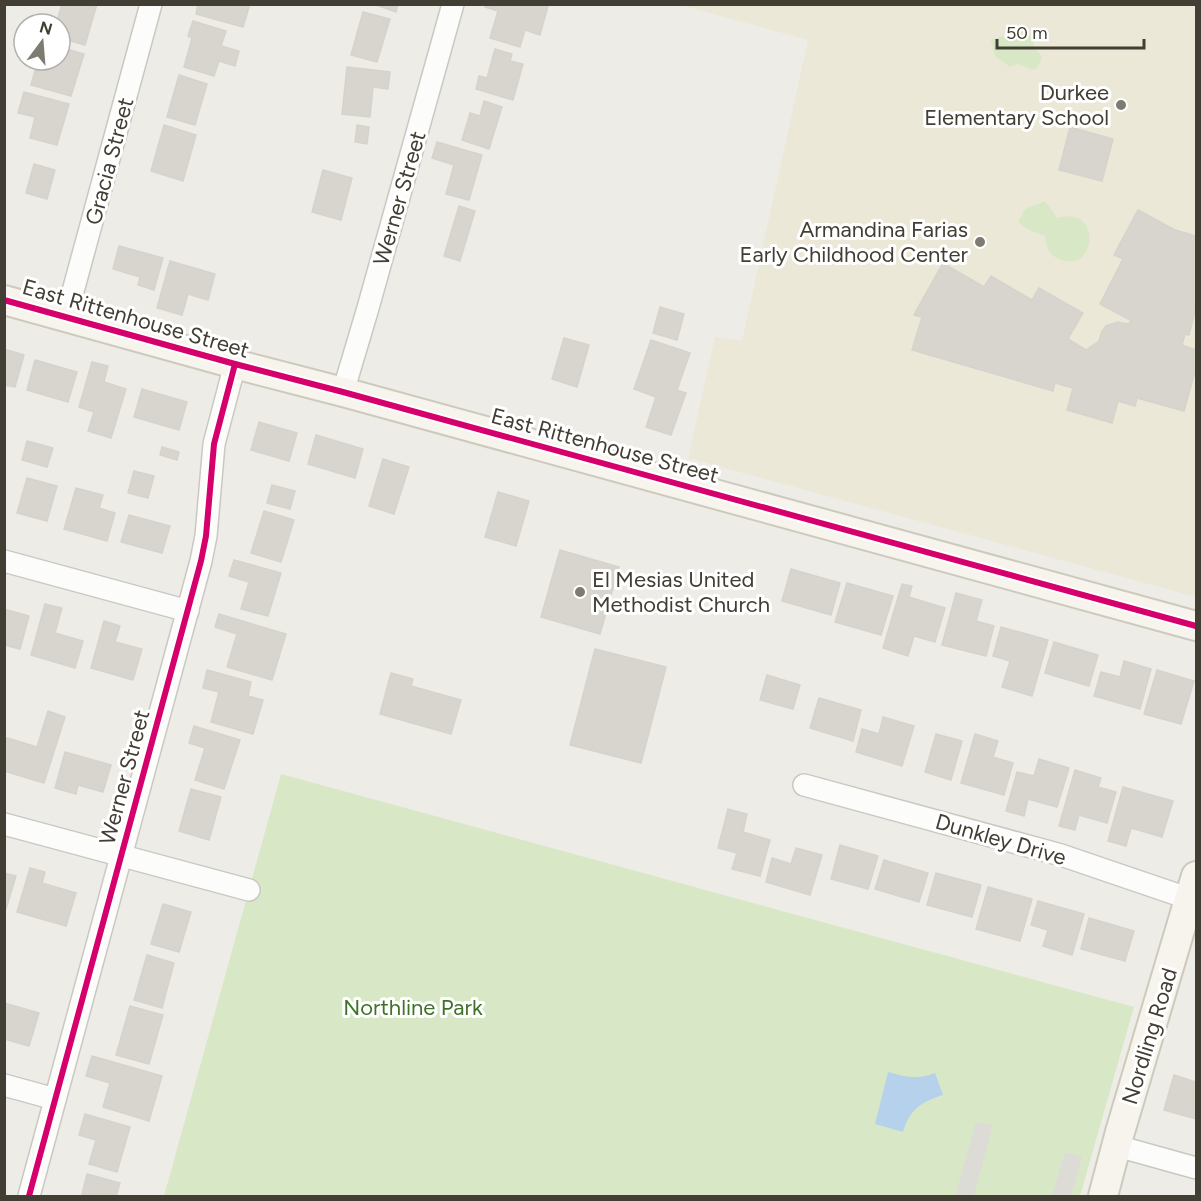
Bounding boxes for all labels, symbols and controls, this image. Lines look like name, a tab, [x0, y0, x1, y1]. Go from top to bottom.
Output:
north arrow	[12, 12, 72, 72]
scale bar	[997, 12, 1144, 50]
text: N	[37, 17, 55, 39]
text: 50 m	[1006, 22, 1048, 44]
place label: Durkee Elementary School	[924, 79, 1109, 131]
street label: Gracia Street	[80, 95, 139, 228]
marker: Durkee Elementary School	[1114, 98, 1128, 112]
street label: Werner Street	[367, 128, 432, 268]
place label: Armandina Farias Early Childhood Center	[740, 216, 969, 268]
marker: Armandina Farias Early Childhood Center	[973, 235, 987, 249]
street label: East Rittenhouse Street	[19, 273, 252, 364]
street label: East Rittenhouse Street	[488, 402, 722, 489]
place label: El Mesias United Methodist Church	[592, 566, 770, 618]
marker: El Mesias United Methodist Church	[573, 585, 587, 599]
street label: Werner Street	[94, 707, 155, 847]
street label: Dunkley Drive	[932, 808, 1069, 871]
street label: Nordling Road	[1116, 965, 1183, 1108]
park label: Northline Park	[343, 994, 483, 1021]

